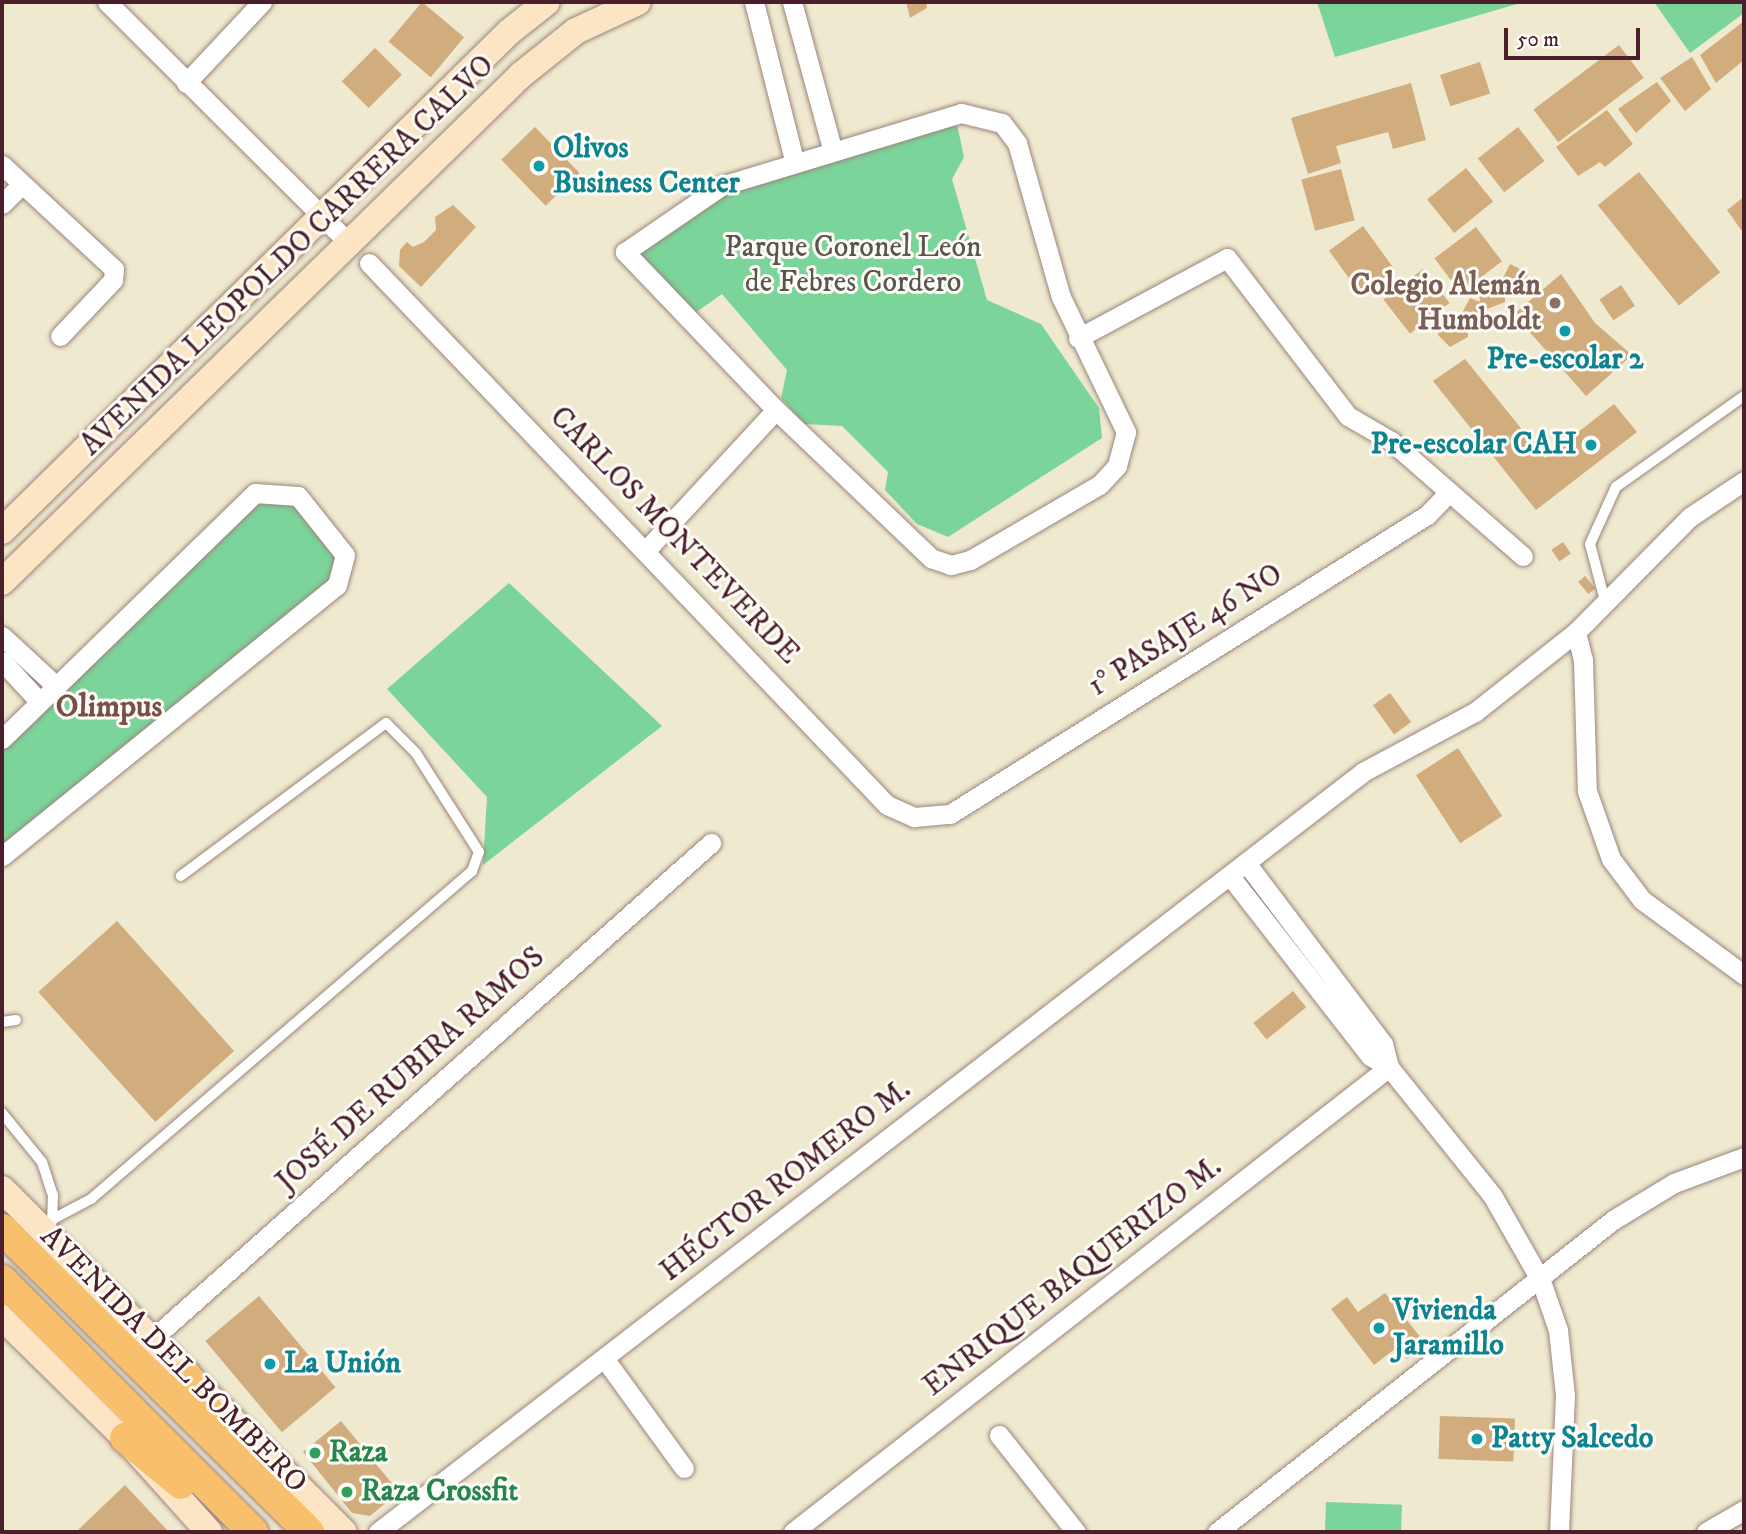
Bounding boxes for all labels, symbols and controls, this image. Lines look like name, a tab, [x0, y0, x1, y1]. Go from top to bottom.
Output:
scale bar	[1508, 14, 1644, 58]
text: 50 m	[1517, 27, 1559, 53]
street label: AVENIDA LEOPOLDO CARRERA CALVO	[74, 48, 502, 464]
place label: Olivos Business Center	[553, 131, 740, 202]
marker: Olivos Business Center	[531, 158, 547, 174]
park label: Parque Coronel León de Febres Cordero	[724, 230, 982, 300]
place label: Colegio Alemán Humboldt	[1350, 268, 1541, 338]
marker: Colegio Alemán Humboldt	[1547, 295, 1563, 311]
marker: Pre-escolar 2	[1557, 323, 1573, 339]
place label: Pre-escolar 2	[1486, 342, 1644, 378]
street label: CARLOS MONTEVERDE	[542, 400, 806, 672]
place label: Pre-escolar CAH	[1370, 427, 1577, 463]
marker: Pre-escolar CAH	[1583, 437, 1599, 453]
street label: 1° PASAJE 46 NO	[1082, 557, 1290, 705]
district label: Olimpus	[56, 688, 162, 726]
street label: JOSÉ DE RUBIRA RAMOS	[269, 940, 553, 1200]
street label: HÉCTOR ROMERO M.	[654, 1072, 918, 1290]
street label: ENRIQUE BAQUERIZO M.	[917, 1149, 1229, 1405]
street label: AVENIDA DEL BOMBERO	[32, 1219, 314, 1501]
place label: Vivienda Jaramillo	[1393, 1293, 1504, 1364]
marker: Vivienda Jaramillo	[1371, 1320, 1387, 1336]
place label: La Unión	[284, 1346, 401, 1382]
marker: La Unión	[262, 1356, 278, 1372]
place label: Patty Salcedo	[1491, 1421, 1653, 1457]
marker: Patty Salcedo	[1469, 1431, 1485, 1447]
place label: Raza	[329, 1435, 387, 1471]
marker: Raza	[307, 1445, 323, 1461]
place label: Raza Crossfit	[361, 1474, 518, 1510]
marker: Raza Crossfit	[339, 1484, 355, 1500]

